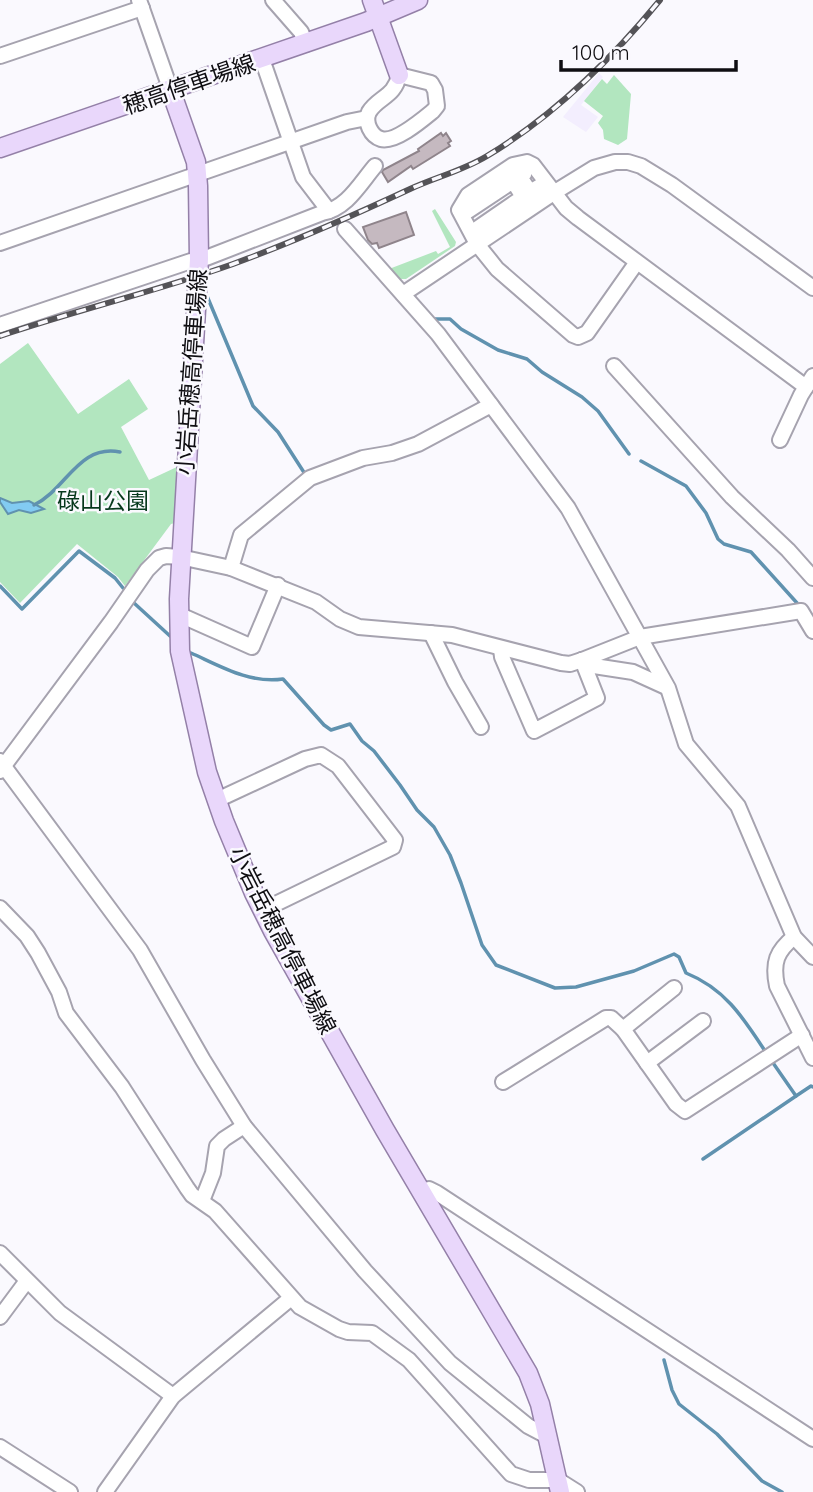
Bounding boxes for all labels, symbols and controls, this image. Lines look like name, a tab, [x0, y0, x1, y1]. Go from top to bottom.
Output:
scale bar	[561, 28, 736, 72]
text: 100 m	[572, 39, 630, 65]
street label: 穂高停車場線	[119, 48, 259, 120]
street label: 小岩岳穂高停車場線	[169, 268, 213, 476]
park label: 碌山公園	[57, 486, 149, 515]
street label: 小岩岳穂高停車場線	[223, 841, 343, 1039]

